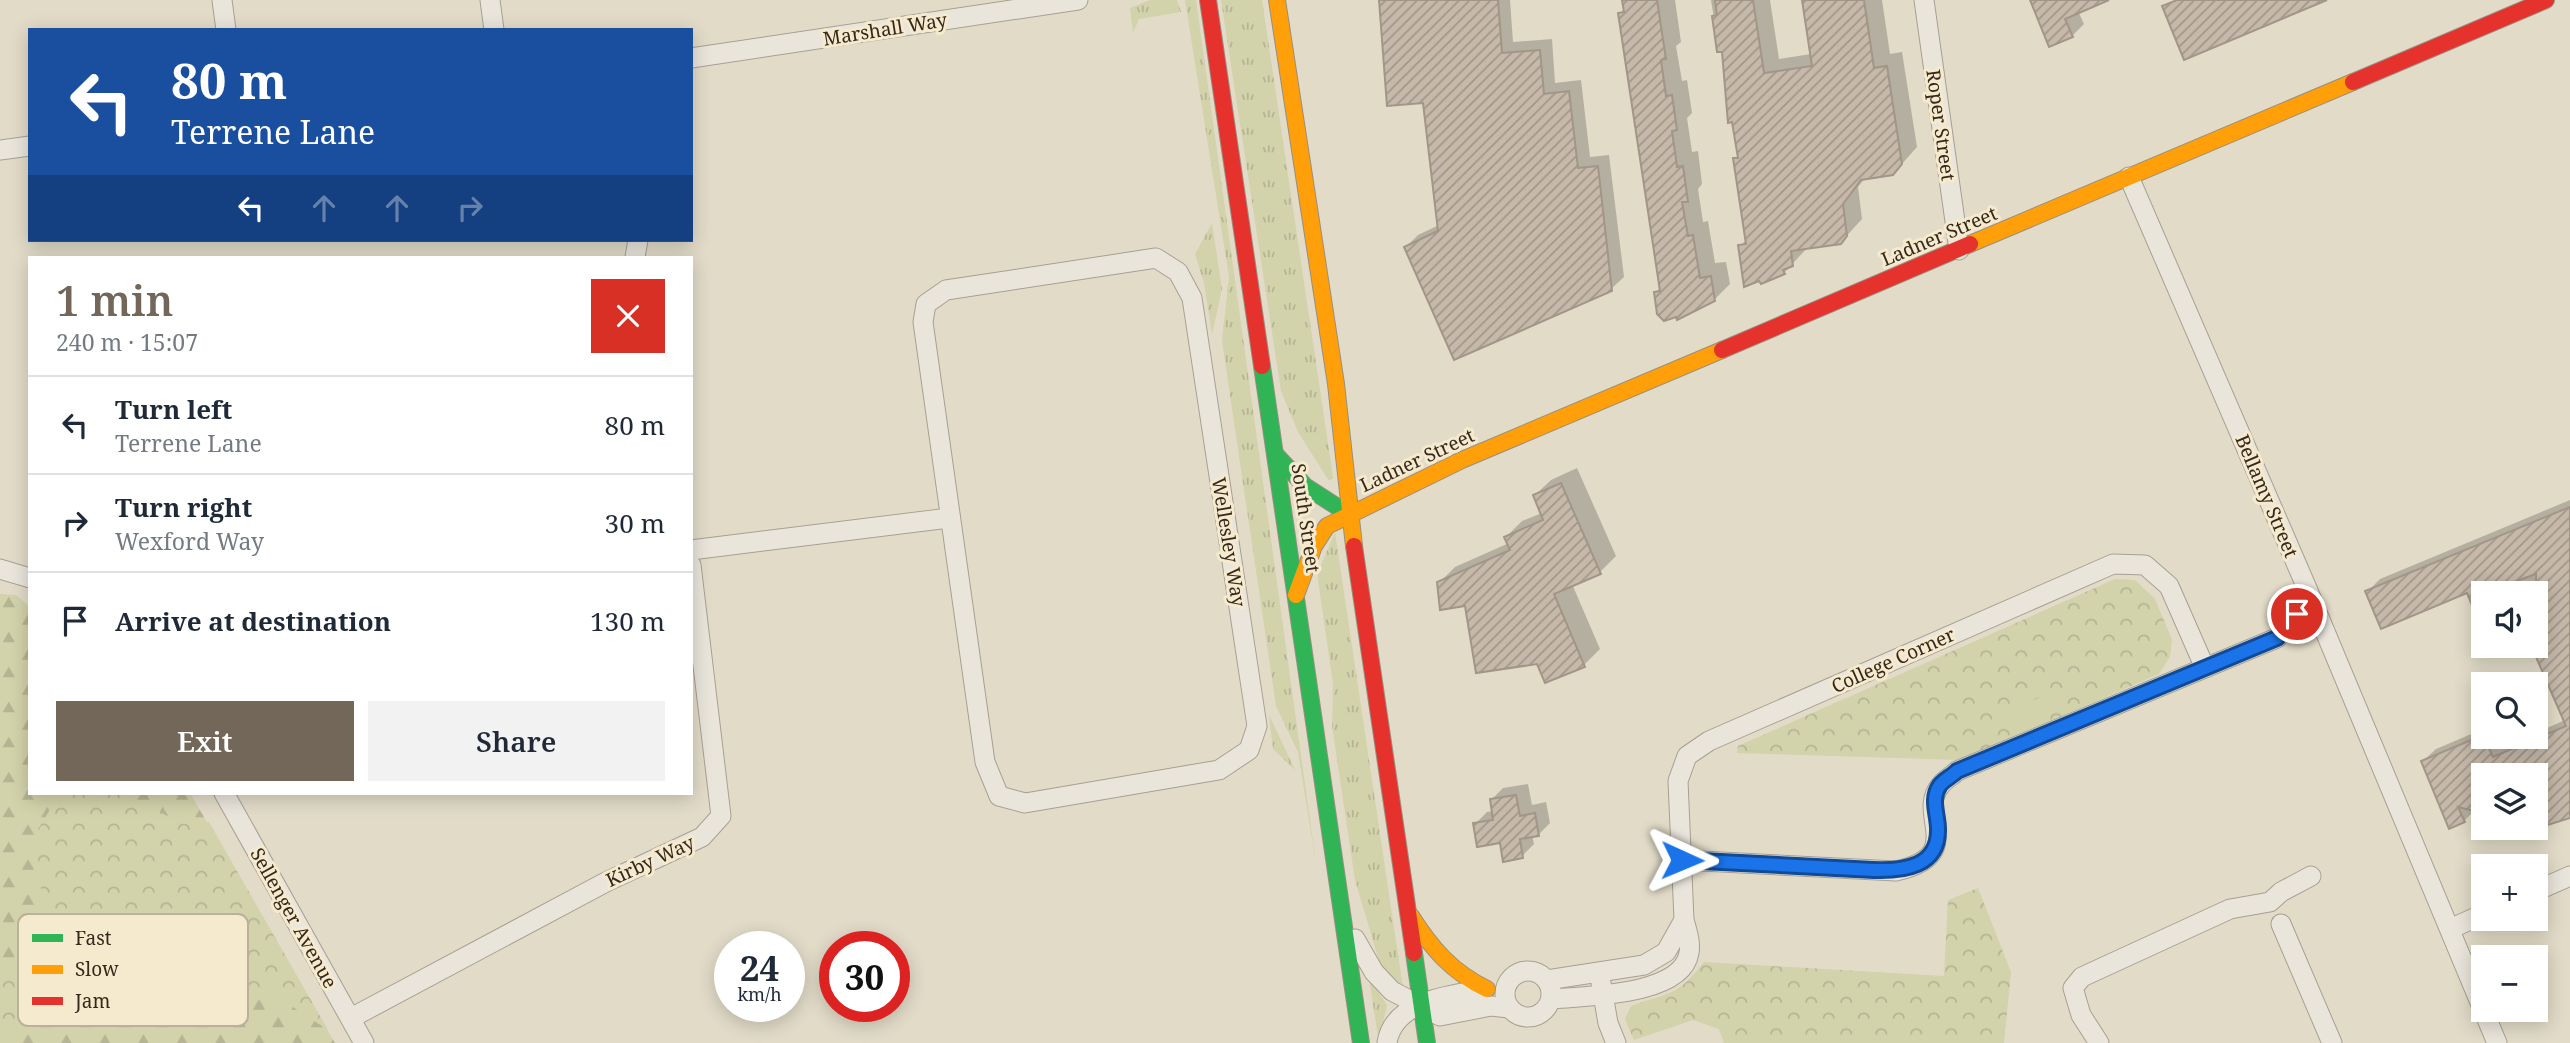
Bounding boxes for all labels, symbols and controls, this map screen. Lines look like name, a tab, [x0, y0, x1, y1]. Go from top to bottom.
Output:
street label: Marshall Way	[821, 6, 949, 52]
text: 80 m	[171, 47, 287, 113]
icon: left	[56, 56, 147, 147]
street label: Roper Street	[1920, 68, 1962, 183]
text: Terrene Lane	[171, 110, 375, 153]
icon: left	[232, 189, 270, 227]
icon: ahead	[305, 189, 343, 227]
icon: ahead	[378, 189, 416, 227]
icon: right	[451, 189, 489, 227]
street label: Ladner Street	[1877, 200, 2001, 272]
text: 1 min	[56, 271, 173, 328]
button: close	[591, 279, 665, 353]
text: 240 m · 15:07	[56, 326, 198, 358]
text: Turn left	[115, 391, 232, 427]
icon: left	[56, 406, 94, 444]
text: 80 m	[605, 407, 665, 443]
street label: Ladner Street	[1356, 422, 1479, 498]
text: Terrene Lane	[115, 427, 262, 459]
street label: Bellamy Street	[2229, 430, 2305, 562]
street label: South Street	[1285, 462, 1327, 575]
street label: Wellesley Way	[1206, 475, 1252, 609]
text: Turn right	[115, 489, 252, 525]
icon: right	[56, 504, 94, 542]
text: 30 m	[605, 505, 665, 541]
text: Wexford Way	[115, 525, 264, 557]
map controls	[2471, 581, 2548, 1022]
button: sound	[2471, 581, 2548, 658]
pin	[2267, 584, 2327, 644]
icon: arrive	[2278, 595, 2316, 633]
icon: arrive	[56, 602, 94, 640]
text: Arrive at destination	[115, 603, 391, 639]
text: 130 m	[590, 603, 665, 639]
street label: College Corner	[1827, 621, 1959, 699]
button: search	[2471, 672, 2548, 749]
button: Exit	[56, 701, 354, 781]
button: Share	[368, 701, 665, 781]
button: layers	[2471, 763, 2548, 840]
position arrow	[1645, 823, 1719, 897]
street label: Kirby Way	[601, 829, 699, 893]
street label: Sellenger Avenue	[245, 843, 343, 993]
button: +	[2471, 854, 2548, 931]
legend	[18, 914, 248, 1026]
text: Fast	[75, 925, 112, 951]
speed limit sign: 30	[819, 931, 910, 1022]
text: 24	[740, 944, 779, 991]
button: −	[2471, 945, 2548, 1022]
text: Slow	[75, 956, 119, 982]
text: km/h	[737, 982, 782, 1006]
text: Jam	[74, 988, 110, 1014]

